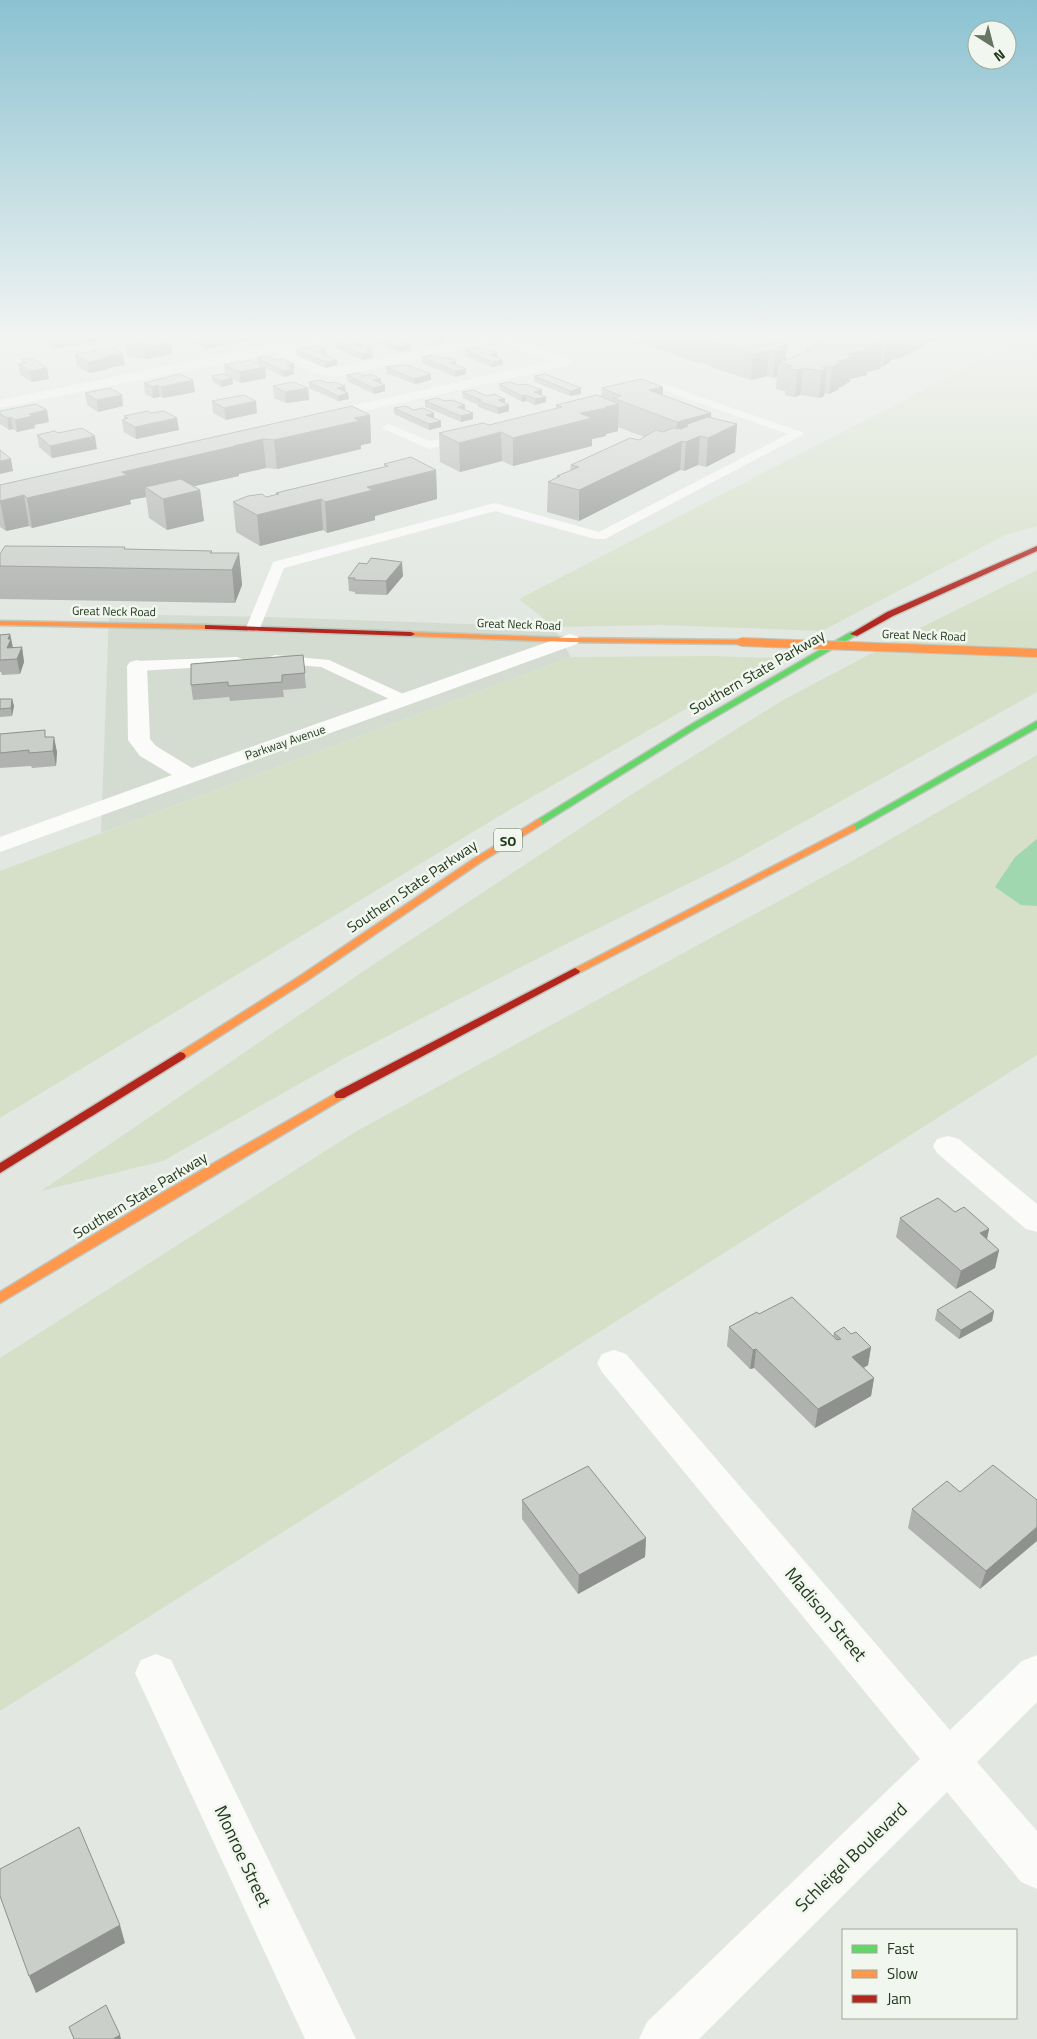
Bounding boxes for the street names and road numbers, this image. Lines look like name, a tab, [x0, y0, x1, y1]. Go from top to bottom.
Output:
street label: Great Neck Road	[72, 601, 156, 621]
street label: Great Neck Road	[477, 613, 561, 635]
street label: Southern State Parkway	[685, 624, 829, 720]
street label: Great Neck Road	[882, 624, 966, 646]
street label: Parkway Avenue	[242, 719, 328, 765]
road number: SO	[494, 828, 522, 852]
street label: Southern State Parkway	[342, 834, 482, 938]
street label: Southern State Parkway	[68, 1146, 212, 1244]
street label: Madison Street	[779, 1561, 874, 1667]
street label: Schleigel Boulevard	[789, 1796, 913, 1918]
street label: Monroe Street	[208, 1801, 279, 1912]

